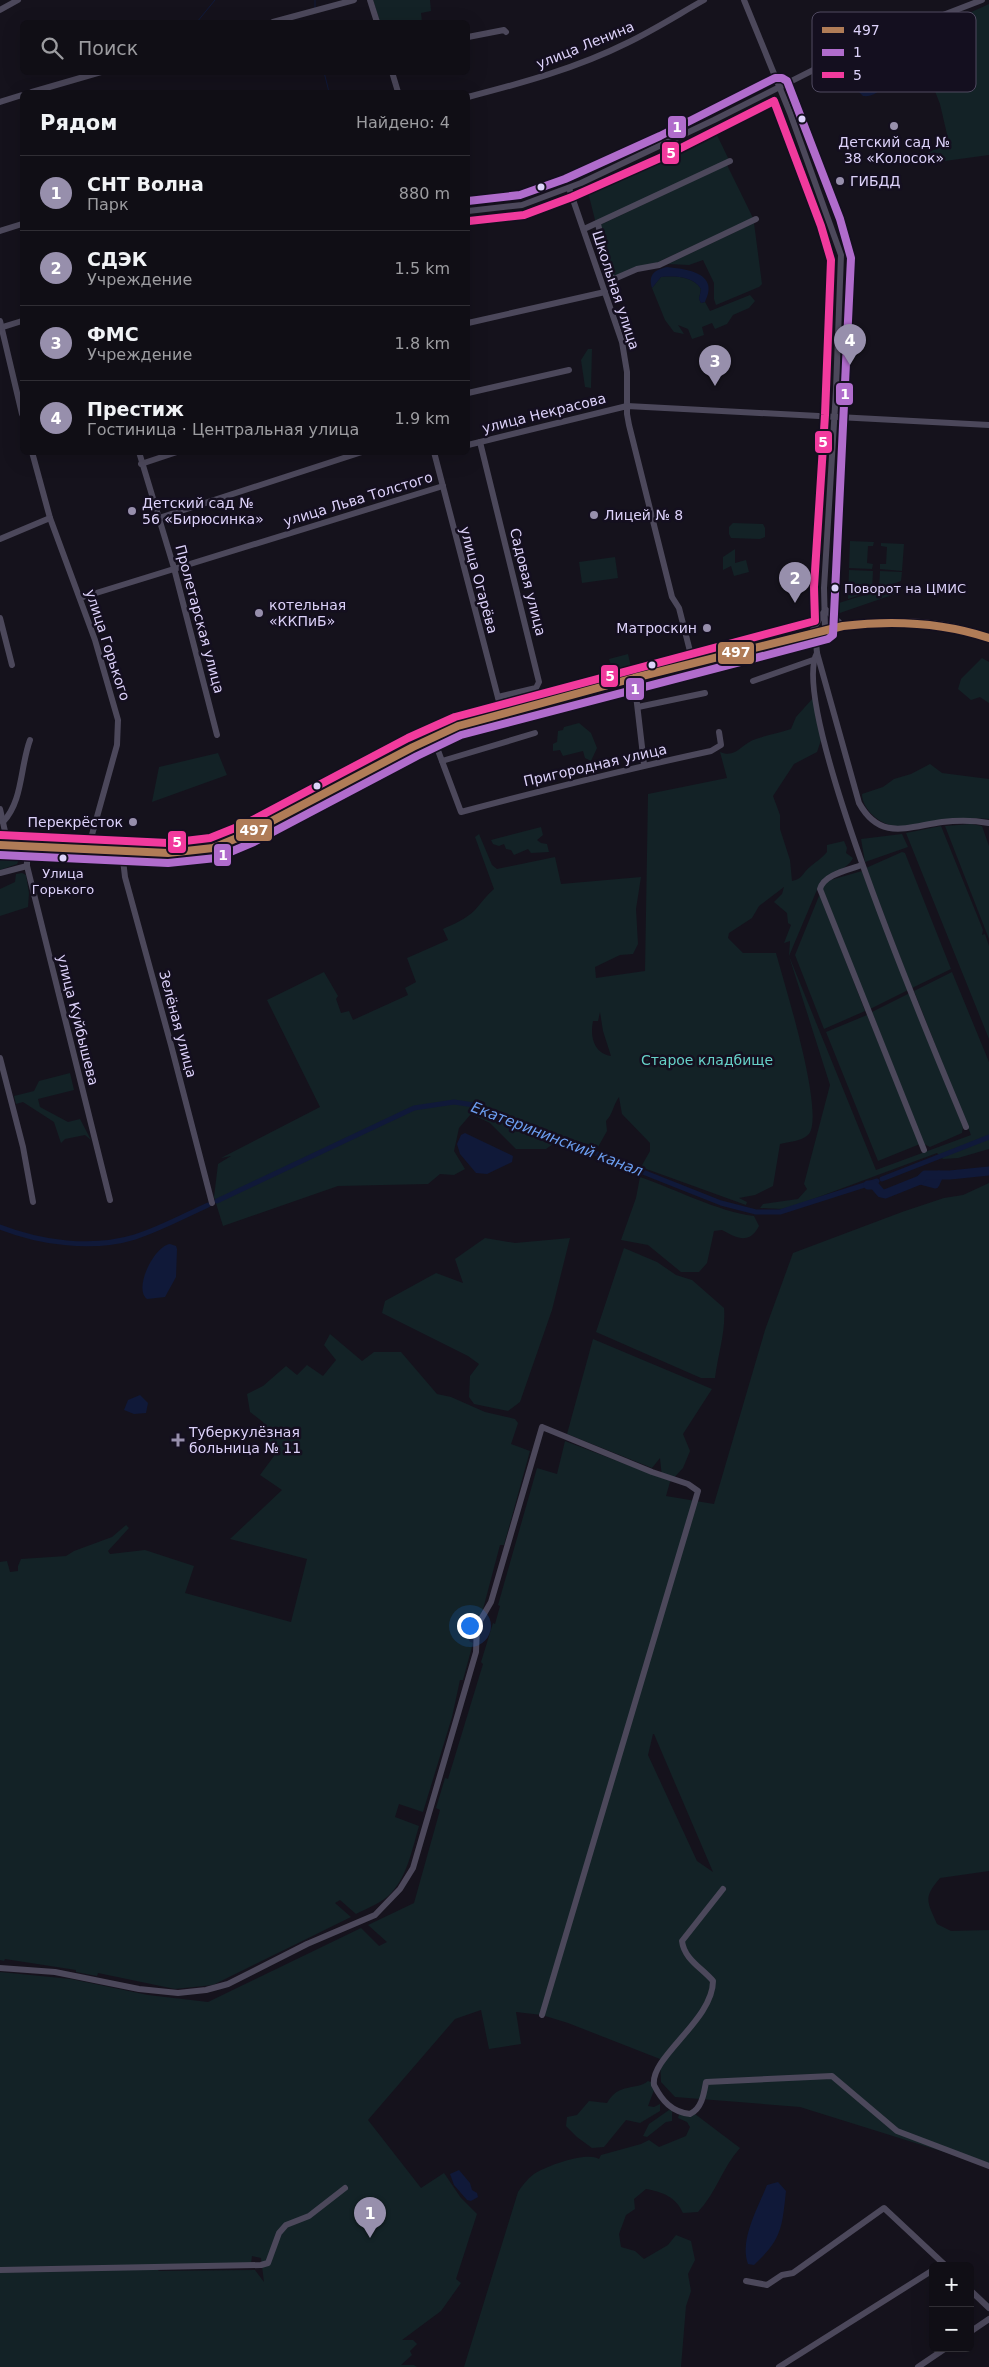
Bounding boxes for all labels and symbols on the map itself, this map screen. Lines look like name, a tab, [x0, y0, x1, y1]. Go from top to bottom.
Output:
legend	[812, 12, 976, 92]
street label: улица Ленина	[534, 18, 636, 72]
text: 497	[853, 22, 880, 38]
text: 1	[853, 44, 862, 60]
text: 5	[853, 67, 862, 83]
unlabelled marker	[797, 114, 807, 124]
line badge: 1	[667, 115, 687, 139]
text: 1	[672, 119, 682, 135]
marker: Детский сад № 38 «Колосок»	[888, 120, 900, 132]
place label: Детский сад № 38 «Колосок»	[838, 134, 950, 166]
line badge: 5	[661, 141, 680, 165]
text: 5	[666, 145, 676, 161]
place label: ГИБДД	[850, 173, 901, 189]
marker: ГИБДД	[834, 175, 846, 187]
unlabelled marker	[536, 182, 546, 192]
street label: Школьная улица	[589, 228, 643, 352]
pin: 4	[834, 324, 866, 365]
pin: 3	[699, 345, 731, 386]
line badge: 1	[835, 382, 854, 406]
text: 1	[840, 386, 850, 402]
street label: улица Некрасова	[480, 390, 608, 436]
line badge: 5	[814, 430, 833, 454]
text: 5	[818, 434, 828, 450]
street label: улица Льва Толстого	[281, 469, 435, 529]
place label: Детский сад № 56 «Бирюсинка»	[142, 495, 264, 527]
marker: Детский сад № 56 «Бирюсинка»	[126, 505, 138, 517]
place label: Лицей № 8	[604, 507, 683, 523]
marker: Лицей № 8	[588, 509, 600, 521]
street label: улица Огарёва	[457, 525, 501, 635]
street label: Садовая улица	[507, 526, 549, 638]
street label: Пролетарская улица	[172, 543, 228, 695]
pin: 2	[779, 562, 811, 603]
place label: Поворот на ЦМИС	[844, 581, 966, 596]
marker: Поворот на ЦМИС	[830, 583, 840, 593]
street label: улица Горького	[82, 587, 134, 703]
place label: котельная «ККПиБ»	[269, 597, 346, 629]
marker: котельная «ККПиБ»	[253, 607, 265, 619]
place label: Матроскин	[616, 620, 697, 636]
marker: Матроскин	[701, 622, 713, 634]
line badge: 497	[717, 641, 755, 665]
text: 497	[721, 644, 751, 660]
unlabelled marker	[647, 660, 657, 670]
line badge: 5	[600, 664, 619, 688]
text: 5	[605, 668, 615, 684]
line badge: 1	[625, 677, 645, 701]
text: 1	[630, 681, 640, 697]
street label: Пригородная улица	[522, 741, 668, 789]
unlabelled marker	[312, 781, 322, 791]
place label: Перекрёсток	[28, 814, 123, 830]
marker: Перекрёсток	[127, 816, 139, 828]
line badge: 497	[235, 818, 273, 842]
text: 497	[239, 822, 269, 838]
line badge: 5	[167, 830, 187, 854]
text: 5	[172, 834, 182, 850]
line badge: 1	[213, 843, 232, 867]
text: 1	[218, 847, 228, 863]
marker: Улица Горького	[58, 853, 68, 863]
place label: Улица Горького	[32, 866, 94, 897]
street label: улица Куйбышева	[54, 953, 102, 1087]
street label: Зелёная улица	[156, 969, 200, 1079]
park label: Старое кладбище	[641, 1052, 773, 1068]
water label: Екатерининский канал	[468, 1098, 646, 1180]
place label: Туберкулёзная больница № 11	[188, 1424, 301, 1456]
marker: Туберкулёзная больница № 11	[171, 1433, 185, 1447]
your location	[457, 1613, 483, 1639]
pin: 1	[354, 2197, 386, 2238]

